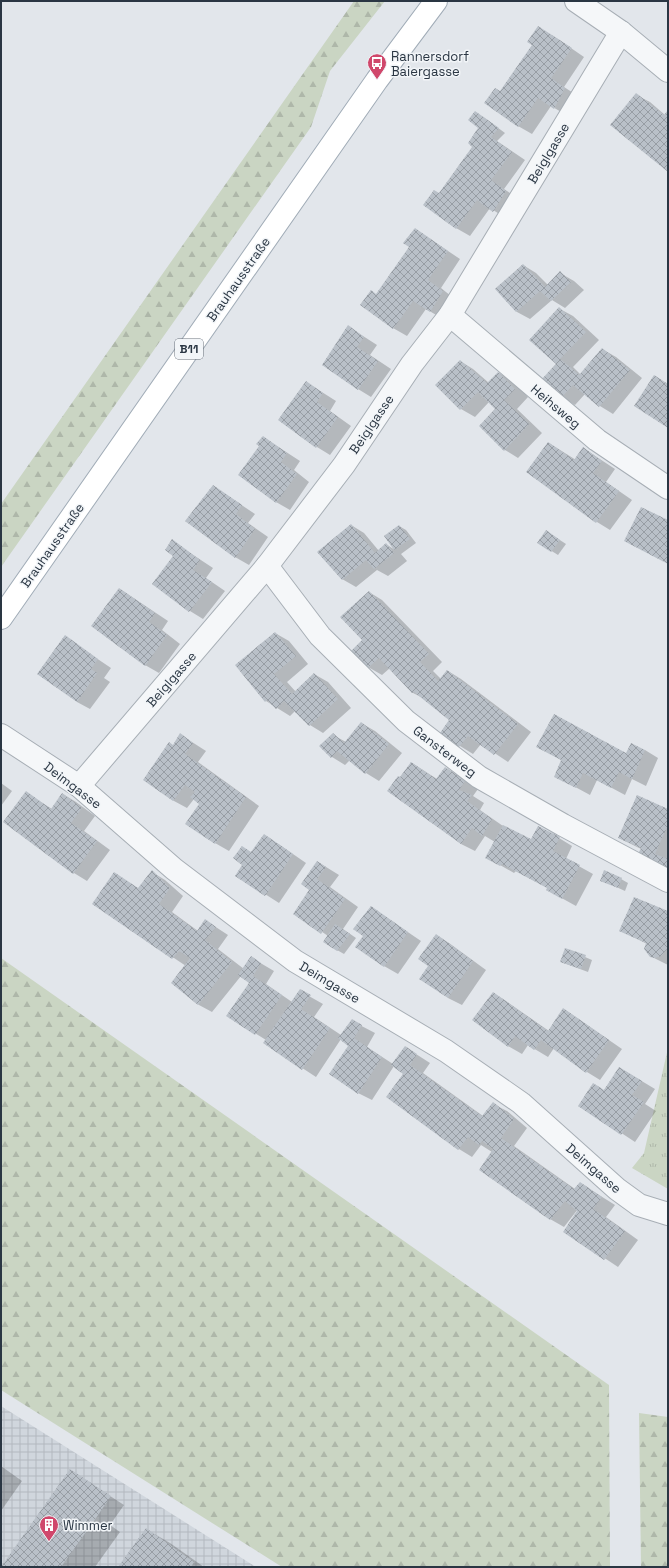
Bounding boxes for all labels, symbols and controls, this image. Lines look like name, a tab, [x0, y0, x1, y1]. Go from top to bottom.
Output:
place label: Rannersdorf Baiergasse	[391, 48, 469, 80]
bus stop icon: Rannersdorf Baiergasse	[366, 52, 388, 80]
street label: Beiglgasse	[524, 120, 573, 187]
street label: Brauhausstraße	[203, 234, 274, 325]
road number: B11	[175, 339, 203, 359]
street label: Heihsweg	[527, 380, 584, 432]
street label: Beiglgasse	[345, 391, 398, 457]
street label: Brauhausstraße	[17, 500, 88, 591]
street label: Beiglgasse	[143, 648, 200, 711]
street label: Gansterweg	[409, 722, 480, 781]
street label: Deimgasse	[40, 758, 105, 813]
street label: Deimgasse	[296, 958, 363, 1007]
street label: Deimgasse	[562, 1140, 625, 1197]
building icon: Wimmer	[38, 1514, 60, 1542]
place label: Wimmer	[63, 1517, 113, 1534]

